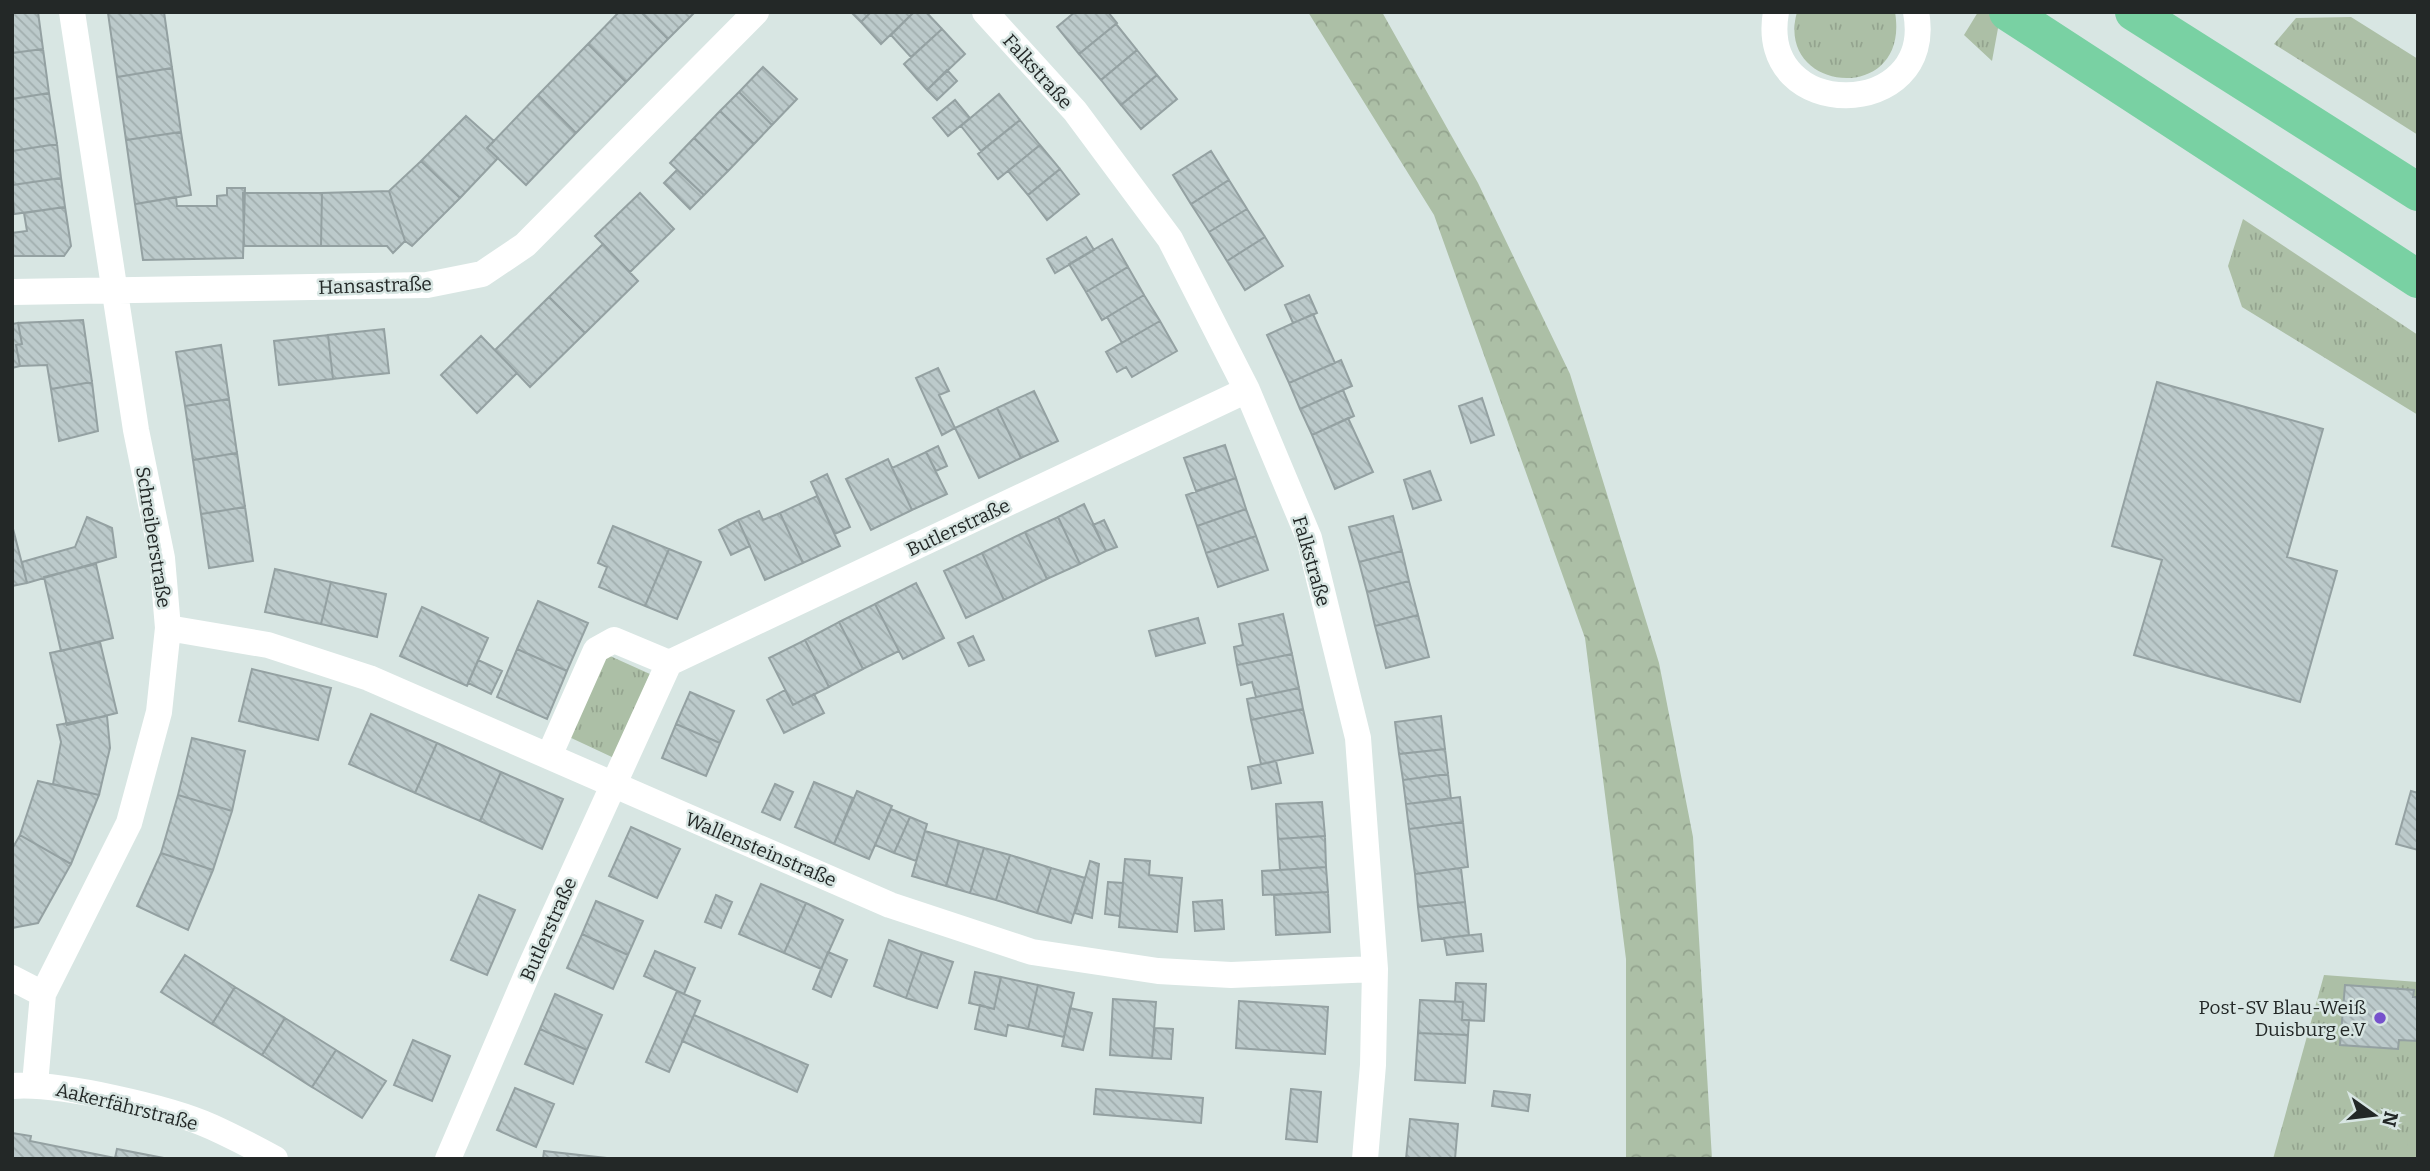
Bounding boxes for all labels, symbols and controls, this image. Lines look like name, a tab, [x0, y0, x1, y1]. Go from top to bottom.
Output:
street label: Falkstraße	[998, 29, 1077, 114]
street label: Hansastraße	[318, 272, 432, 299]
street label: Schreiberstraße	[131, 465, 176, 609]
street label: Butlerstraße	[903, 494, 1013, 561]
street label: Falkstraße	[1288, 513, 1335, 609]
street label: Wallensteinstraße	[682, 807, 840, 892]
street label: Butlerstraße	[515, 874, 582, 985]
place label: Post-SV Blau-Weiß Duisburg e.V	[2199, 996, 2367, 1041]
marker: Post-SV Blau-Weiß Duisburg e.V	[2372, 1010, 2388, 1026]
street label: Aakerfährstraße	[53, 1078, 200, 1135]
north arrow	[2339, 1080, 2409, 1150]
text: N	[2377, 1109, 2403, 1129]

